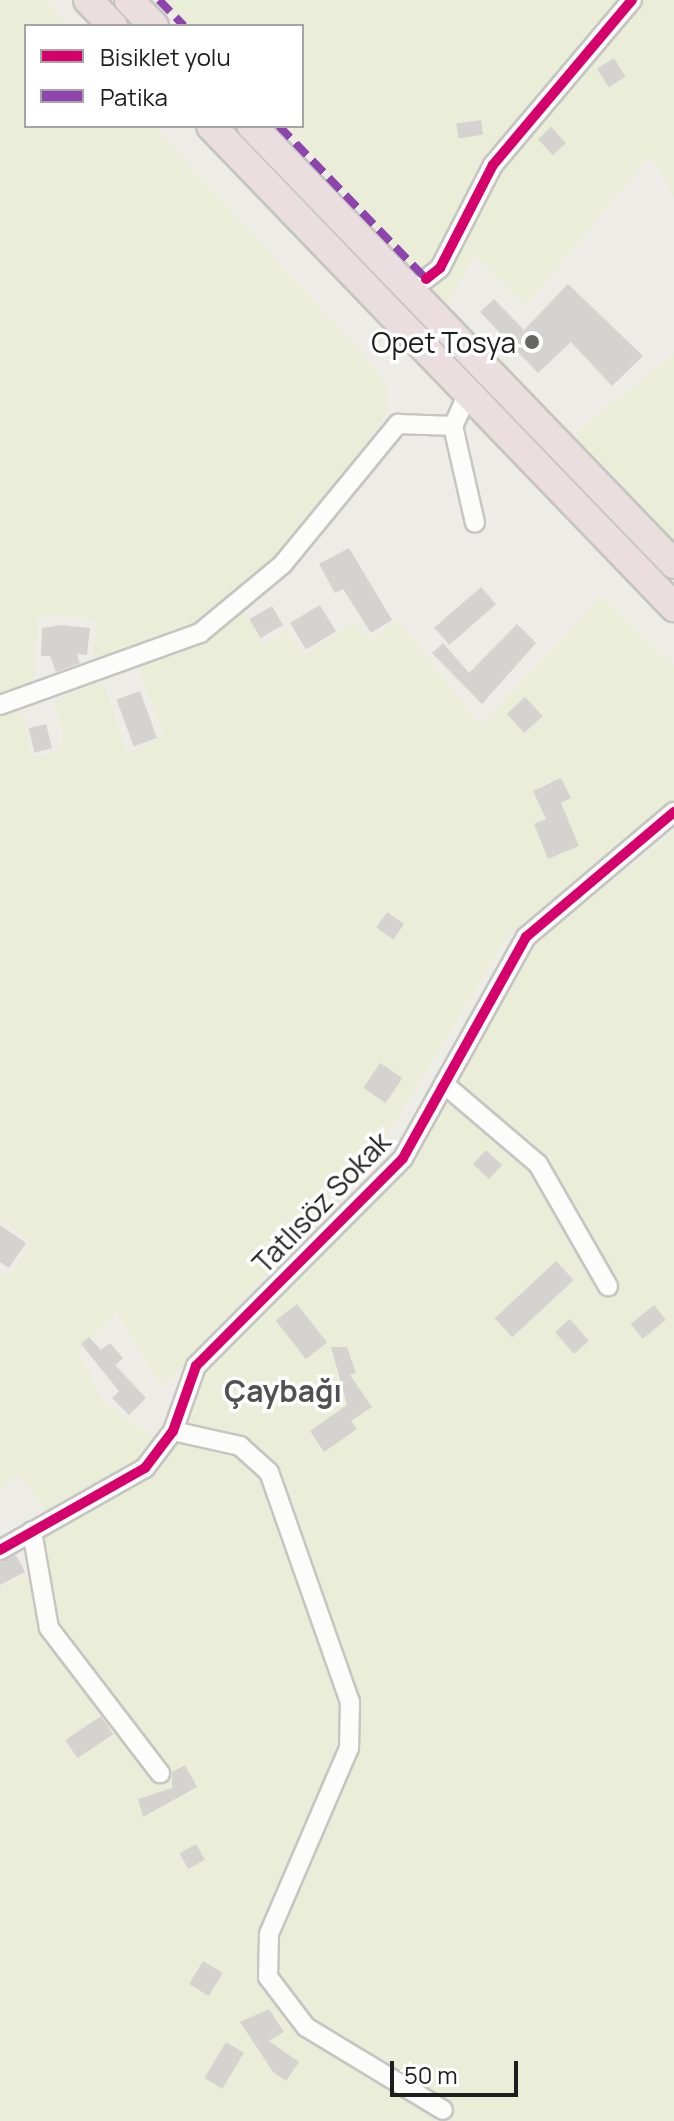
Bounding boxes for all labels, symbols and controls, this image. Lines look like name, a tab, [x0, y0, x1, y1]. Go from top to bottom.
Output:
legend	[24, 24, 304, 128]
text: Bisiklet yolu	[100, 40, 231, 73]
text: Patika	[100, 80, 168, 113]
place label: Opet Tosya	[371, 325, 516, 359]
marker: Opet Tosya	[523, 333, 541, 351]
street label: Tatlısöz Sokak	[245, 1125, 397, 1279]
district label: Çaybağı	[224, 1373, 342, 1409]
scale bar	[394, 2045, 522, 2095]
text: 50 m	[404, 2058, 458, 2091]

